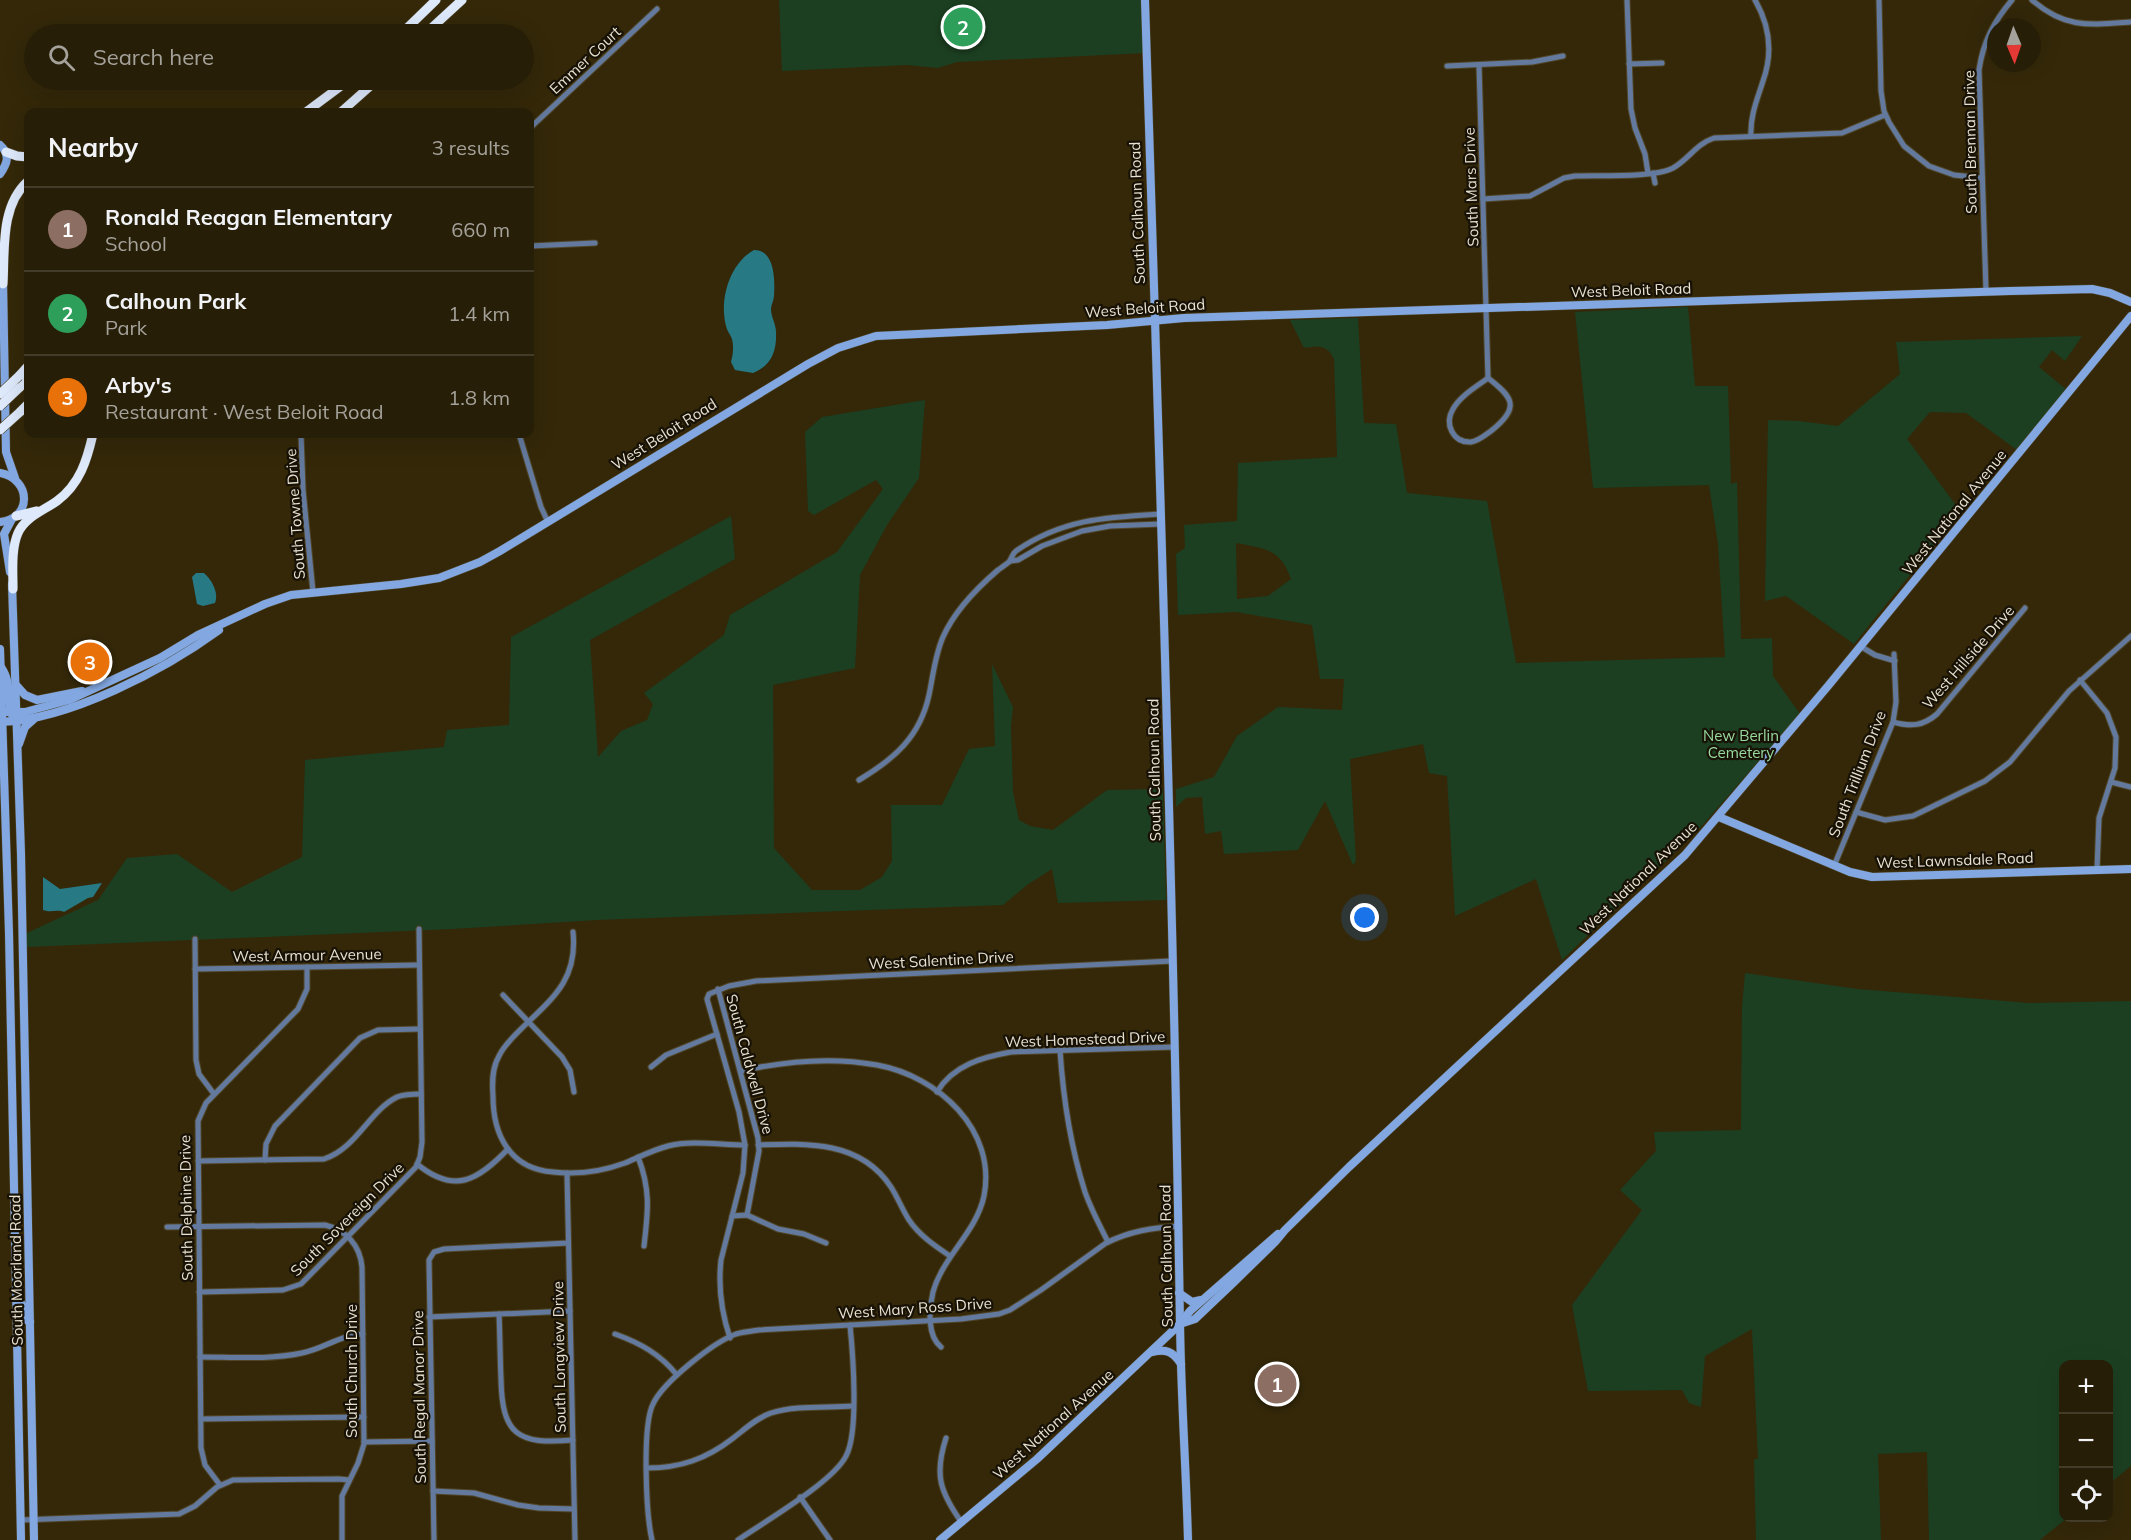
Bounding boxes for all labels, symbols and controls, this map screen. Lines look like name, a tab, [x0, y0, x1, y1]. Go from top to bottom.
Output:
pin: 2	[944, 4, 982, 50]
north arrow	[1987, 18, 2041, 72]
street label: Emmer Court	[545, 22, 625, 98]
search box	[24, 24, 534, 90]
icon: search	[45, 41, 78, 74]
text: Search here	[93, 43, 214, 71]
street label: South Brennan Drive	[1959, 70, 1981, 214]
street label: South Mars Drive	[1459, 127, 1483, 247]
text: Nearby	[48, 131, 138, 164]
text: 3 results	[432, 135, 510, 160]
street label: South Calhoun Road	[1125, 141, 1149, 285]
text: Ronald Reagan Elementary	[105, 203, 392, 231]
text: 1	[62, 217, 74, 242]
text: 660 m	[451, 217, 510, 242]
text: School	[105, 231, 167, 256]
street label: West Beloit Road	[1570, 278, 1692, 302]
text: Calhoun Park	[105, 287, 246, 315]
street label: West Beloit Road	[1084, 294, 1206, 322]
text: 2	[62, 301, 74, 326]
text: 1.4 km	[448, 301, 510, 326]
text: Park	[105, 315, 147, 340]
text: Arby's	[105, 371, 172, 399]
text: 3	[62, 385, 74, 410]
text: 1.8 km	[448, 385, 510, 410]
street label: West Beloit Road	[608, 394, 720, 474]
text: Restaurant · West Beloit Road	[105, 399, 383, 424]
street label: West National Avenue	[1898, 446, 2010, 578]
street label: South Towne Drive	[281, 448, 309, 580]
street label: West Hillside Drive	[1918, 601, 2018, 713]
pin: 3	[70, 640, 110, 684]
street label: South Calhoun Road	[1143, 699, 1165, 841]
street label: South Trillium Drive	[1824, 708, 1890, 840]
park label: New Berlin Cemetery	[1703, 726, 1779, 762]
street label: West National Avenue	[1575, 817, 1701, 939]
street label: West Lawnsdale Road	[1876, 848, 2034, 872]
your location	[1350, 903, 1379, 932]
street label: West Armour Avenue	[232, 944, 382, 966]
street label: West Salentine Drive	[868, 947, 1014, 973]
street label: South Caldwell Drive	[722, 992, 778, 1136]
street label: West Homestead Drive	[1004, 1027, 1166, 1051]
street label: South Delphine Drive	[175, 1135, 197, 1281]
street label: South Sovereign Drive	[286, 1158, 408, 1280]
street label: South Calhoun Road	[1155, 1185, 1177, 1327]
street label: South Moorland Road	[5, 1194, 27, 1346]
street label: South Longview Drive	[548, 1281, 570, 1433]
street label: West Mary Ross Drive	[838, 1293, 992, 1323]
street label: South Church Drive	[342, 1304, 361, 1438]
street label: South Regal Manor Drive	[408, 1310, 430, 1484]
map controls	[2059, 1360, 2113, 1522]
button: +	[2059, 1360, 2113, 1414]
pin: 1	[1258, 1362, 1296, 1406]
street label: West National Avenue	[989, 1365, 1117, 1483]
button: −	[2059, 1414, 2113, 1468]
button: locate	[2059, 1468, 2113, 1522]

